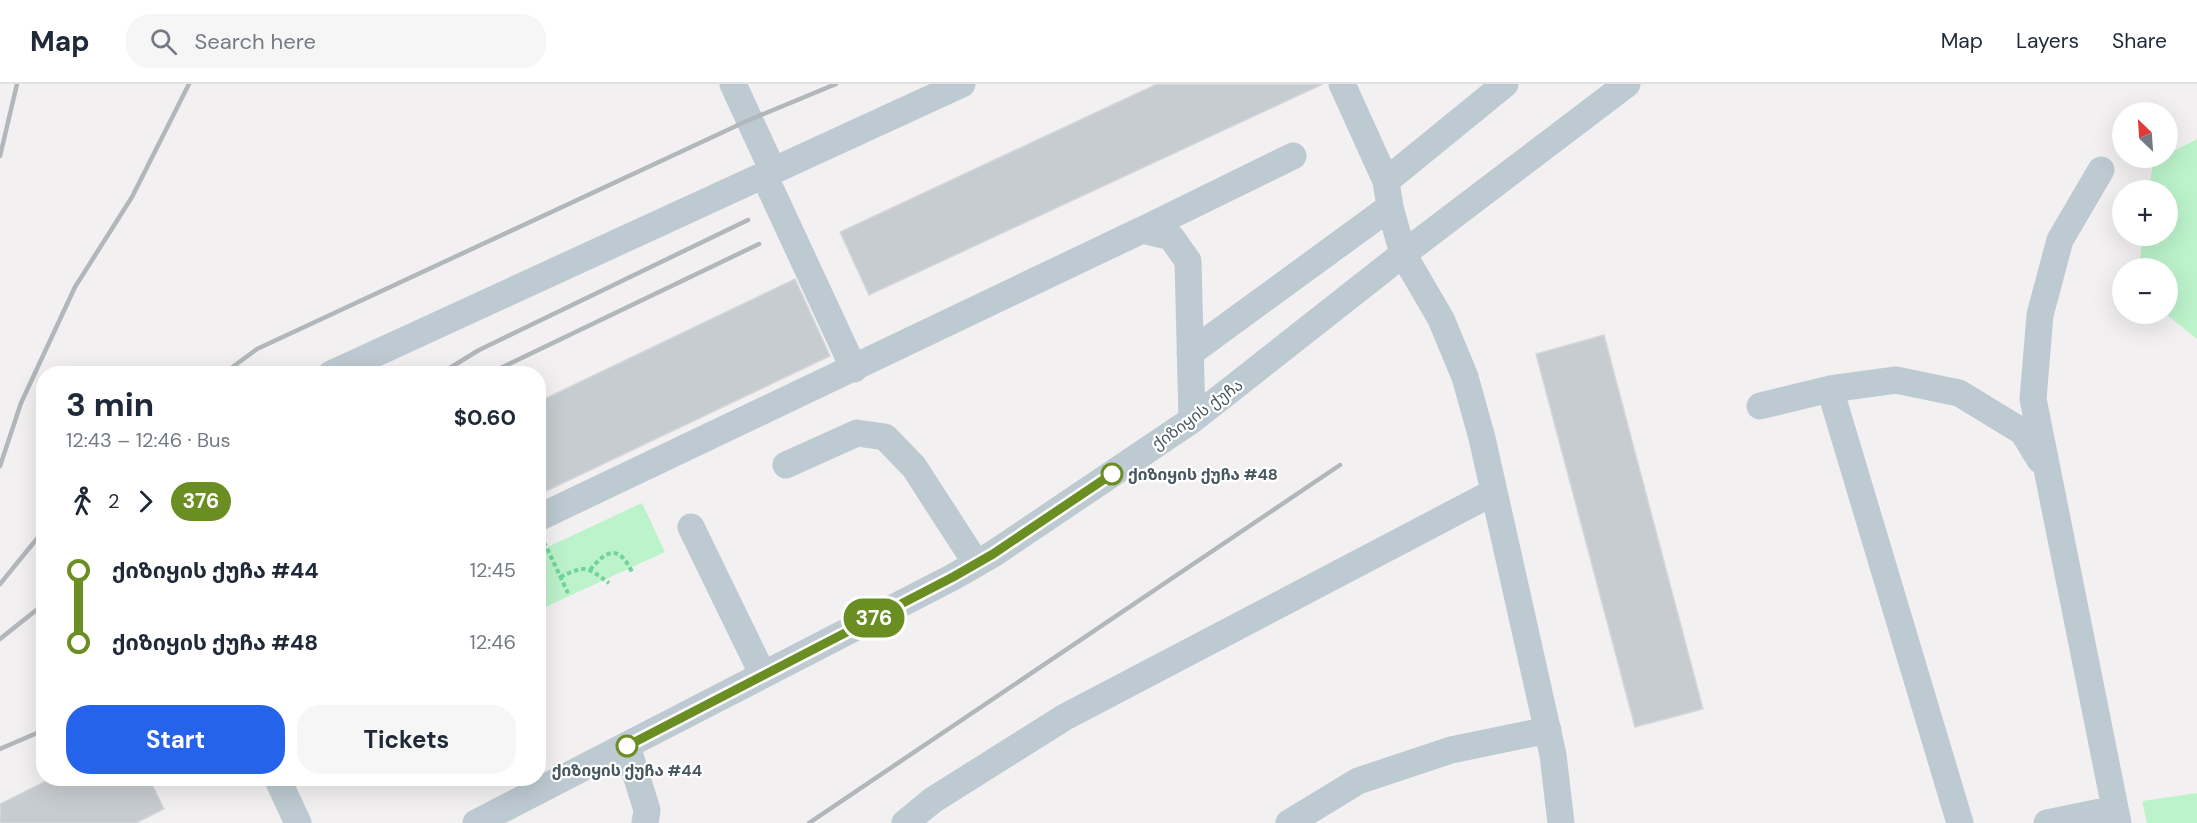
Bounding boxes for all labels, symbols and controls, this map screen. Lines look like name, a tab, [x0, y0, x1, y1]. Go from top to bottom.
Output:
search box	[126, 14, 546, 68]
text: Map	[30, 23, 90, 60]
icon: search	[147, 25, 180, 58]
text: Search here	[195, 27, 316, 56]
text: Map	[1941, 27, 1983, 55]
text: Layers	[2016, 27, 2079, 55]
text: Share	[2112, 27, 2167, 55]
north arrow	[2112, 102, 2178, 168]
map controls	[2112, 102, 2178, 324]
button: +	[2112, 180, 2178, 246]
button: −	[2112, 258, 2178, 324]
street label: ქიზიყის ქუჩა	[1148, 374, 1247, 455]
text: 3 min	[66, 383, 154, 426]
text: $0.60	[454, 403, 516, 432]
text: 12:43 – 12:46 · Bus	[66, 427, 230, 453]
marker: ქიზიყის ქუჩა #48	[1101, 463, 1123, 485]
place label: ქიზიყის ქუჩა #48	[1128, 464, 1278, 485]
icon: walk	[66, 485, 99, 518]
icon: forward	[129, 485, 162, 518]
text: 376	[183, 487, 219, 515]
text: 2	[108, 488, 120, 514]
text: ქიზიყის ქუჩა #44	[112, 556, 319, 585]
text: 12:45	[470, 557, 516, 583]
line badge: 376	[840, 598, 908, 638]
text: 376	[856, 604, 892, 632]
text: ქიზიყის ქუჩა #48	[112, 628, 318, 657]
text: 12:46	[470, 629, 516, 655]
button: Start	[66, 705, 285, 774]
button: Tickets	[297, 705, 516, 774]
marker: ქიზიყის ქუჩა #44	[616, 735, 638, 757]
place label: ქიზიყის ქუჩა #44	[552, 760, 702, 781]

